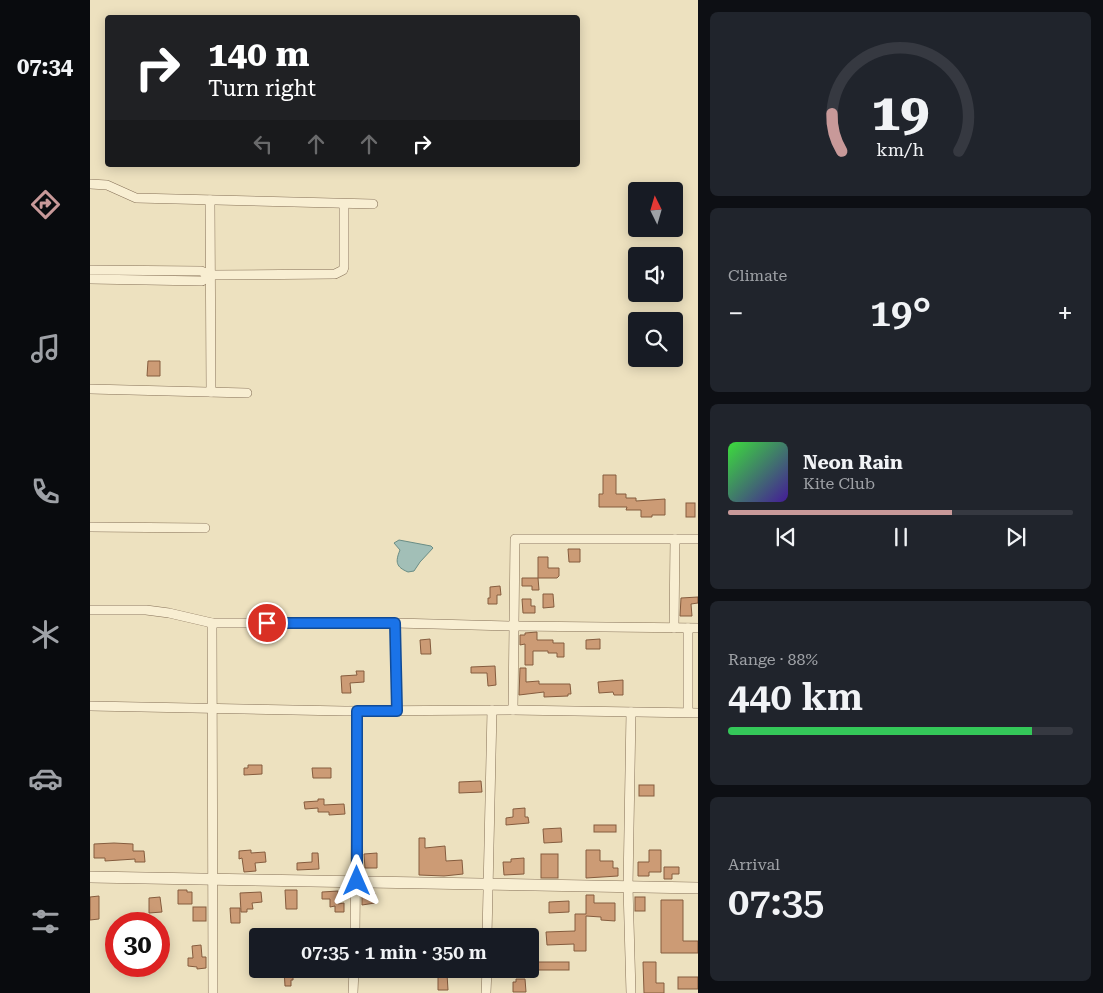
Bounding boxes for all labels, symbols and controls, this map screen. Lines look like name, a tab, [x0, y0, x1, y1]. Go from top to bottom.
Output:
text: 140 m	[208, 34, 309, 75]
icon: right	[125, 35, 190, 100]
text: 07:34	[17, 54, 73, 79]
text: Turn right	[208, 76, 316, 101]
text: 19	[871, 82, 930, 143]
icon: left	[249, 130, 277, 158]
icon: ahead	[302, 130, 330, 158]
icon: ahead	[355, 130, 383, 158]
icon: right	[408, 130, 436, 158]
text: km/h	[877, 139, 925, 160]
north arrow	[628, 182, 682, 238]
map controls	[628, 182, 683, 367]
icon: directions	[28, 187, 63, 222]
button: sound	[628, 247, 683, 302]
text: Climate	[728, 266, 787, 285]
text: 19°	[870, 291, 931, 335]
text: −	[728, 297, 744, 330]
text: +	[1057, 297, 1073, 330]
button: search	[628, 312, 683, 367]
icon: music	[28, 331, 63, 366]
text: Neon Rain	[803, 451, 903, 474]
icon: phone	[28, 474, 63, 509]
text: Kite Club	[803, 474, 875, 493]
icon: previous	[772, 523, 800, 551]
icon: pause	[887, 523, 915, 551]
icon: next	[1002, 523, 1030, 551]
pin	[246, 602, 288, 644]
icon: arrive	[253, 609, 281, 637]
icon: climate	[28, 617, 63, 652]
text: Range · 88%	[728, 650, 818, 669]
text: 440 km	[728, 675, 863, 719]
icon: car	[28, 761, 63, 796]
position arrow	[330, 854, 382, 906]
text: Arrival	[728, 855, 780, 874]
text: 07:35	[728, 880, 824, 924]
icon: filters	[28, 904, 63, 939]
speed limit sign: 30	[105, 912, 170, 977]
text: 07:35 · 1 min · 350 m	[301, 941, 487, 964]

